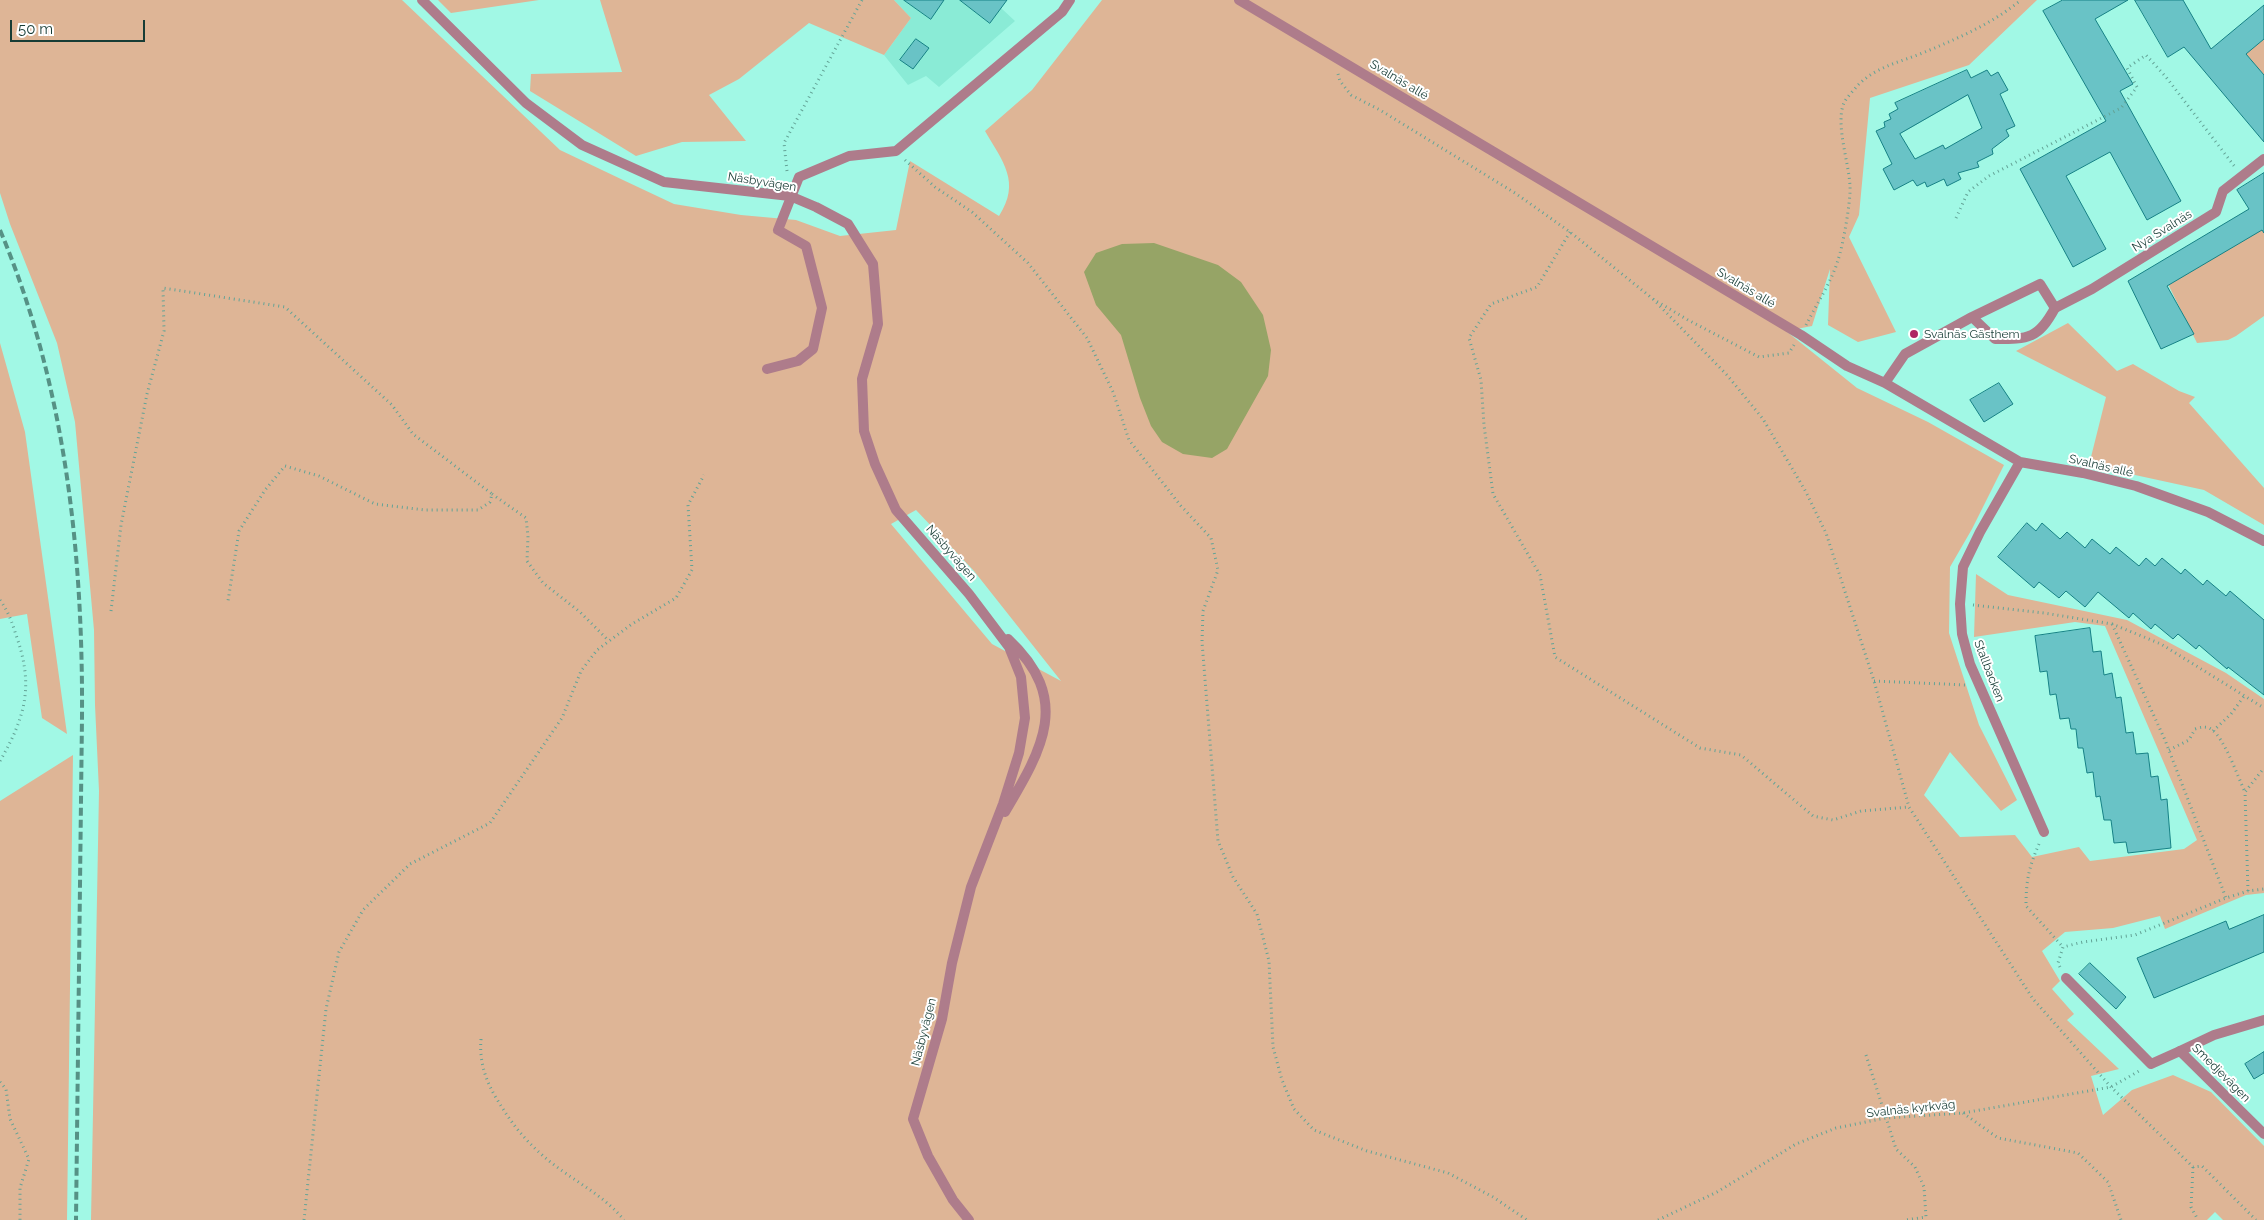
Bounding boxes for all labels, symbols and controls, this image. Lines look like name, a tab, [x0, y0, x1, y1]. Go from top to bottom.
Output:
scale bar	[12, 10, 148, 42]
text: 50 m	[18, 20, 53, 38]
street label: Svalnäs allé	[1367, 57, 1431, 103]
street label: Näsbyvägen	[727, 169, 797, 195]
street label: Nya Svalnäs	[2129, 207, 2195, 255]
street label: Svalnäs allé	[1714, 265, 1778, 311]
place label: Svalnäs Gästhem	[1924, 327, 2020, 341]
marker: Svalnäs Gästhem	[1908, 328, 1920, 340]
street label: Svalnäs allé	[2067, 452, 2135, 480]
street label: Näsbyvägen	[923, 522, 979, 584]
street label: Stallbacken	[1971, 638, 2007, 704]
street label: Näsbyvägen	[909, 997, 939, 1067]
street label: Smedjevägen	[2189, 1041, 2253, 1105]
street label: Svalnäs kyrkväg	[1866, 1097, 1956, 1121]

